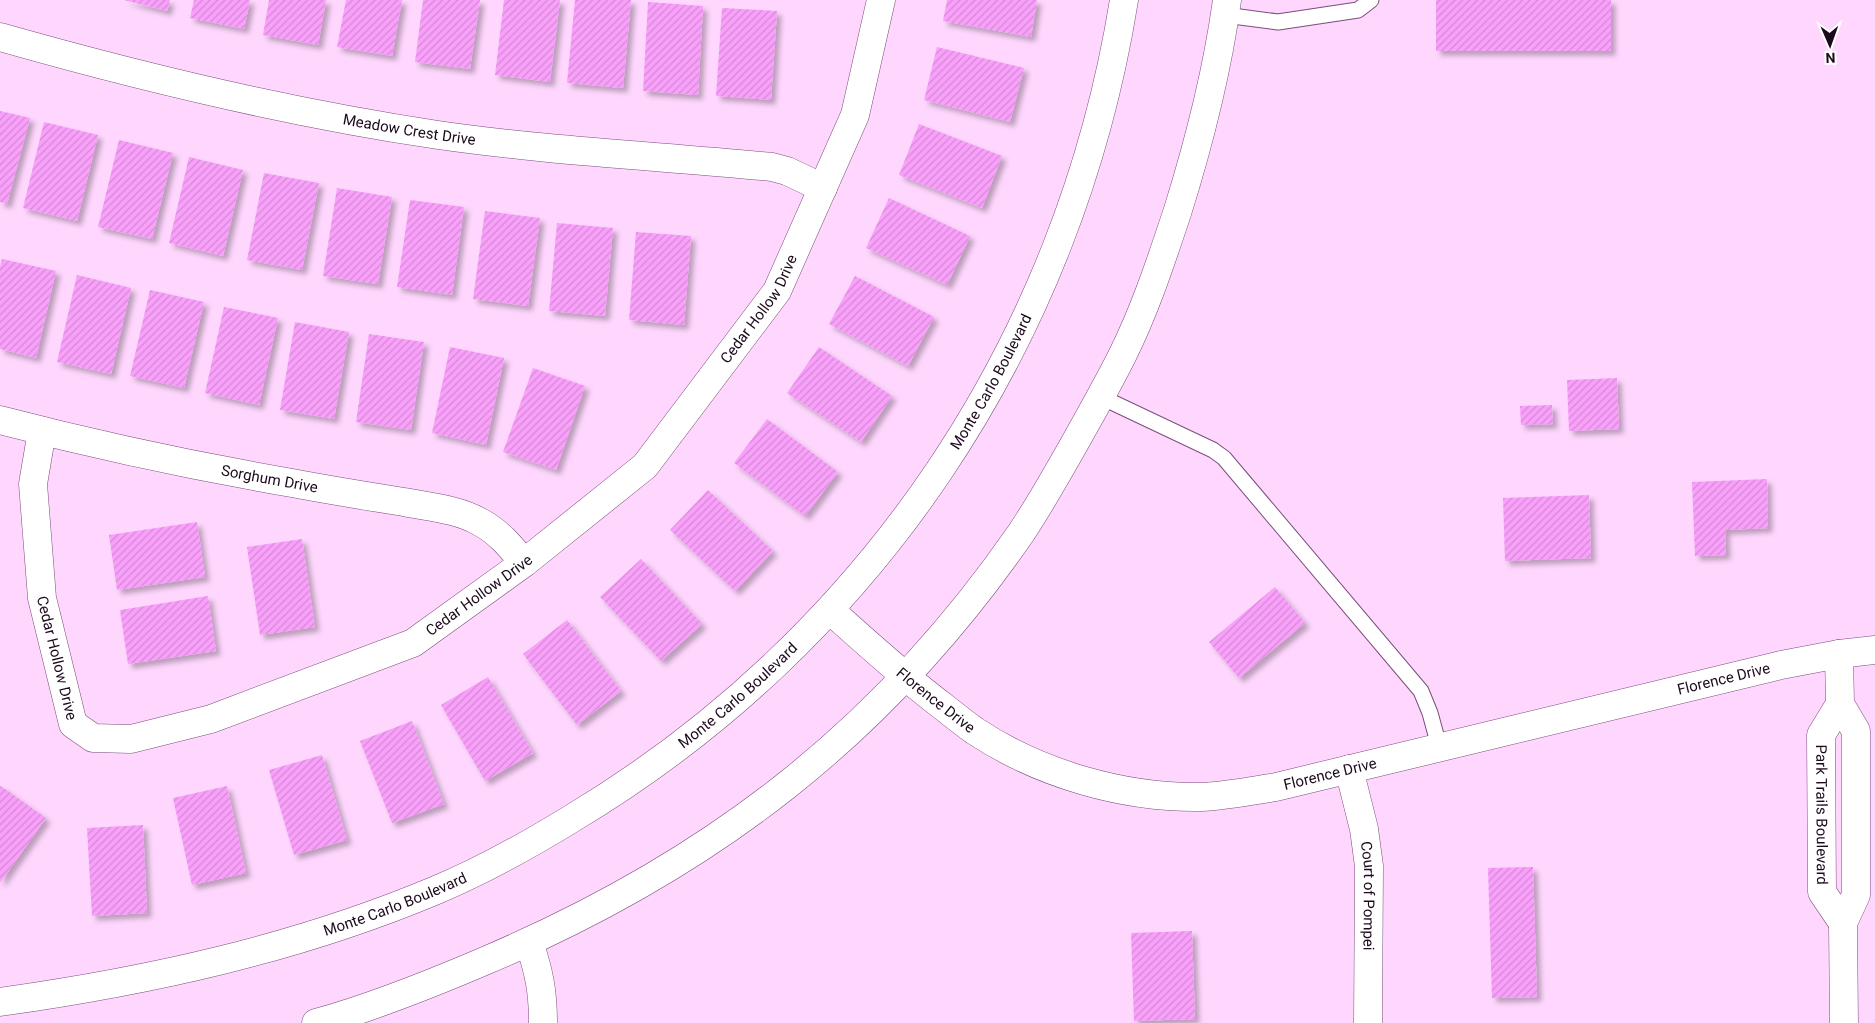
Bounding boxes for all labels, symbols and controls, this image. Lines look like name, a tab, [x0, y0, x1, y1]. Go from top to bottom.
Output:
north arrow	[1805, 20, 1855, 70]
text: N	[1825, 50, 1836, 66]
street label: Meadow Crest Drive	[341, 110, 477, 149]
street label: Cedar Hollow Drive	[717, 252, 801, 367]
street label: Monte Carlo Boulevard	[946, 311, 1035, 453]
street label: Sorghum Drive	[220, 461, 319, 497]
street label: Cedar Hollow Drive	[422, 551, 536, 640]
street label: Cedar Hollow Drive	[33, 594, 81, 722]
street label: Monte Carlo Boulevard	[675, 639, 801, 752]
street label: Florence Drive	[1675, 659, 1772, 699]
street label: Florence Drive	[893, 664, 978, 737]
street label: Park Trails Boulevard	[1812, 744, 1831, 885]
street label: Florence Drive	[1282, 754, 1378, 794]
street label: Court of Pompei	[1357, 840, 1378, 951]
street label: Monte Carlo Boulevard	[321, 869, 470, 940]

